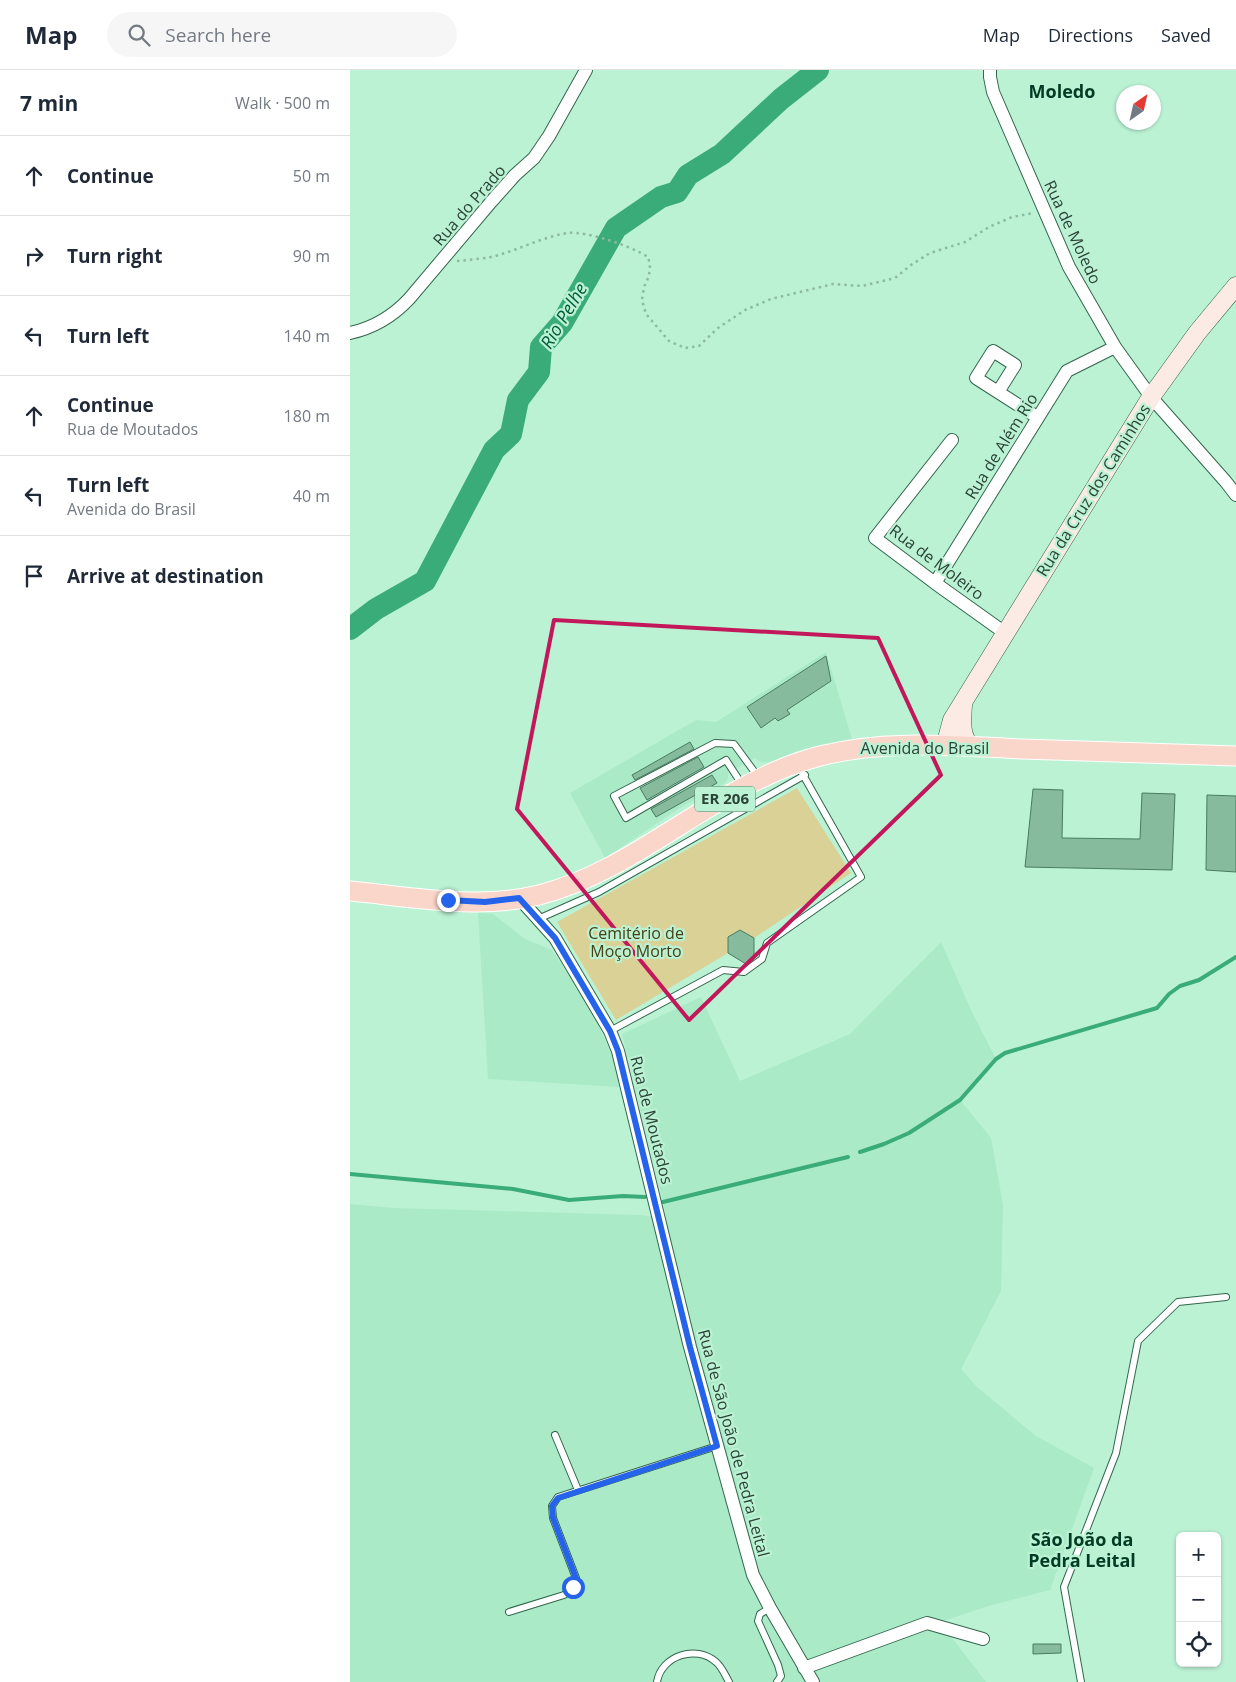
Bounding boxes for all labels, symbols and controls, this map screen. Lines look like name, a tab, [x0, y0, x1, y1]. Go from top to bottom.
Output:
search box	[107, 12, 457, 57]
text: Map	[25, 18, 77, 51]
icon: search	[125, 21, 153, 49]
text: Search here	[165, 22, 271, 48]
text: Map	[983, 23, 1020, 47]
text: Directions	[1048, 23, 1133, 47]
text: Saved	[1161, 23, 1211, 47]
district label: Moledo	[1029, 79, 1095, 103]
north arrow	[1116, 85, 1161, 130]
text: 7 min	[20, 89, 78, 117]
text: Walk · 500 m	[235, 92, 330, 114]
street label: Rua do Prado	[428, 160, 510, 250]
icon: ahead	[20, 162, 48, 190]
text: Continue	[67, 163, 154, 189]
text: 50 m	[293, 165, 330, 187]
street label: Rua de Moledo	[1039, 177, 1107, 287]
icon: right	[20, 242, 48, 270]
text: Turn right	[67, 243, 162, 269]
text: 90 m	[293, 245, 330, 267]
water label: Rio Pelhe	[534, 278, 592, 353]
icon: left	[20, 322, 48, 350]
text: Turn left	[67, 323, 149, 349]
text: 140 m	[284, 325, 330, 347]
street label: Rua de Além Rio	[960, 389, 1042, 503]
text: Continue	[67, 392, 154, 418]
street label: Rua da Cruz dos Caminhos	[1031, 400, 1155, 580]
icon: ahead	[20, 402, 48, 430]
text: 180 m	[284, 405, 330, 427]
text: Rua de Moutados	[67, 418, 198, 440]
text: Turn left	[67, 472, 149, 498]
icon: left	[20, 482, 48, 510]
text: 40 m	[293, 485, 330, 507]
text: Avenida do Brasil	[67, 498, 196, 520]
street label: Rua de Moleiro	[885, 519, 989, 605]
icon: arrive	[20, 562, 48, 590]
text: Arrive at destination	[67, 563, 264, 589]
street label: Avenida do Brasil	[861, 737, 989, 759]
road number: ER 206	[695, 786, 755, 812]
route end	[437, 889, 460, 912]
park label: Cemitério de Moço Morto	[588, 922, 684, 962]
street label: Rua de Moutados	[625, 1054, 679, 1186]
street label: Rua de São João de Pedra Leital	[693, 1327, 775, 1559]
district label: São João da Pedra Leital	[1028, 1527, 1136, 1572]
map controls	[1176, 1532, 1221, 1667]
button: +	[1176, 1532, 1221, 1577]
route start	[562, 1576, 585, 1599]
button: −	[1176, 1577, 1221, 1622]
button: locate	[1176, 1622, 1221, 1667]

